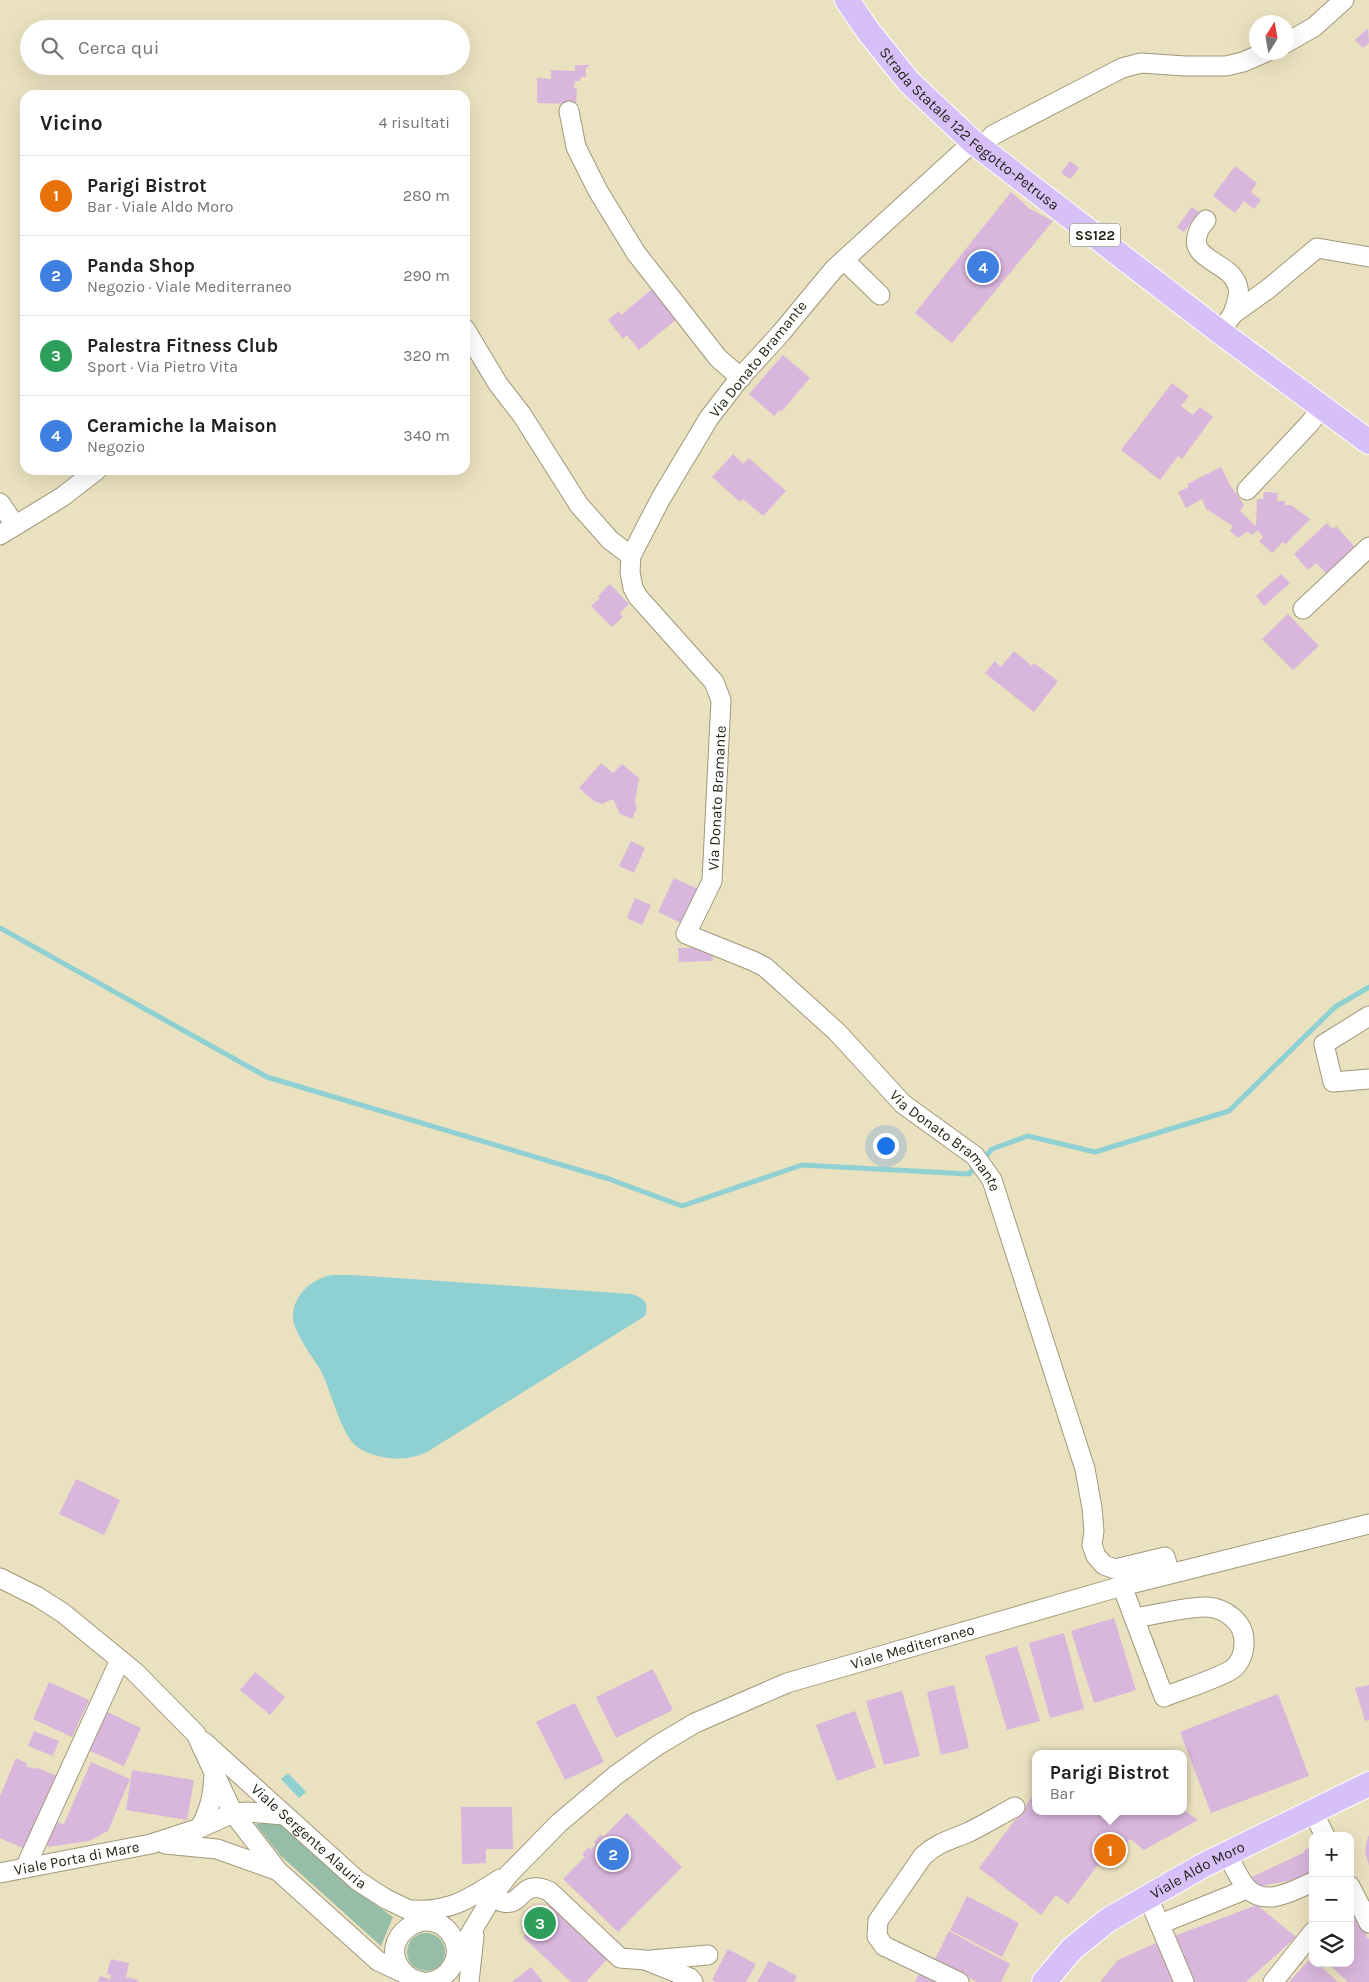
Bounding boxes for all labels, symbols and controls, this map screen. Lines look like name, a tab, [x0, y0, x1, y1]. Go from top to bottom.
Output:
north arrow	[1249, 15, 1294, 60]
search box	[20, 20, 470, 75]
icon: search	[38, 34, 66, 62]
text: Cerca qui	[78, 37, 159, 59]
street label: Strada Statale 122 Fegotto-Petrusa	[876, 44, 1063, 214]
text: Vicino	[40, 111, 103, 135]
text: 4 risultati	[379, 113, 450, 132]
text: Parigi Bistrot	[87, 175, 207, 197]
text: 1	[53, 186, 59, 205]
text: 280 m	[403, 186, 450, 205]
text: Bar · Viale Aldo Moro	[87, 197, 234, 216]
road number: SS122	[1070, 224, 1120, 246]
pin: 4	[967, 248, 999, 286]
text: Panda Shop	[87, 255, 195, 277]
text: 2	[51, 266, 61, 285]
text: 290 m	[403, 266, 450, 285]
text: Negozio · Viale Mediterraneo	[87, 277, 292, 296]
street label: Via Donato Bramante	[705, 297, 811, 421]
text: Palestra Fitness Club	[87, 335, 278, 357]
text: 3	[51, 346, 61, 365]
text: 320 m	[403, 346, 450, 365]
text: Sport · Via Pietro Vita	[87, 357, 238, 376]
text: Ceramiche la Maison	[87, 415, 277, 437]
text: 4	[51, 426, 61, 445]
text: 340 m	[403, 426, 450, 445]
text: Negozio	[87, 437, 145, 456]
street label: Via Donato Bramante	[704, 725, 730, 871]
street label: Via Donato Bramante	[886, 1086, 1004, 1194]
your location	[873, 1133, 899, 1159]
street label: Viale Mediterraneo	[849, 1620, 976, 1673]
popup	[1032, 1750, 1187, 1815]
text: Parigi Bistrot	[1050, 1762, 1169, 1784]
street label: Viale Sergente Alauria	[247, 1780, 370, 1893]
text: Bar	[1050, 1784, 1074, 1803]
pin: 1	[1094, 1831, 1126, 1869]
map controls	[1309, 1832, 1354, 1967]
button: +	[1309, 1832, 1354, 1877]
pin: 2	[597, 1835, 629, 1873]
street label: Viale Porta di Mare	[12, 1837, 141, 1879]
street label: Viale Aldo Moro	[1147, 1837, 1248, 1903]
button: −	[1309, 1877, 1354, 1922]
pin: 3	[524, 1904, 556, 1942]
button: layers	[1309, 1922, 1354, 1967]

